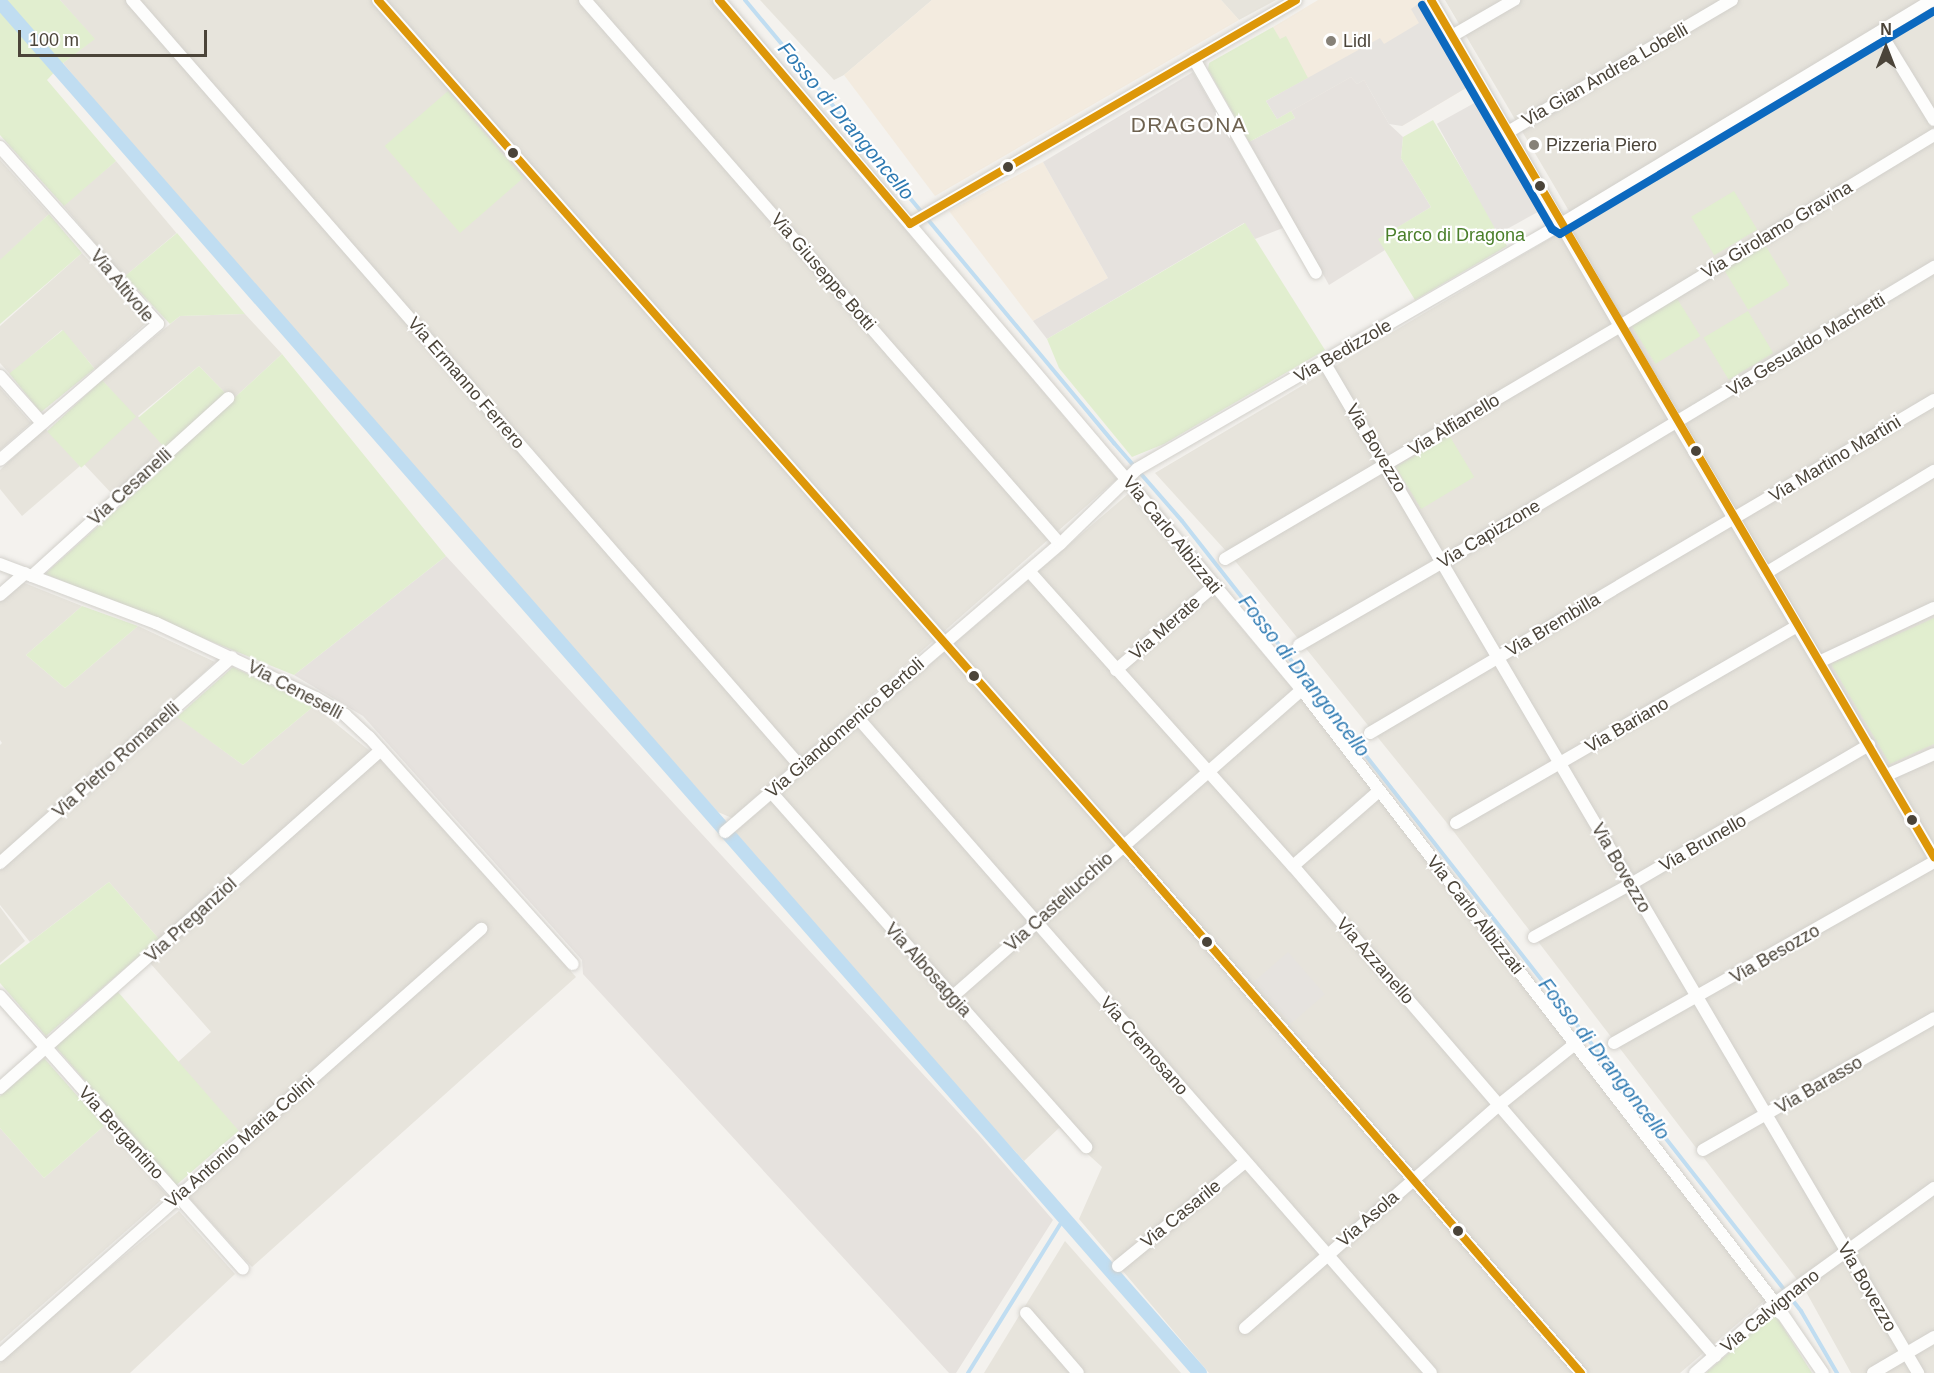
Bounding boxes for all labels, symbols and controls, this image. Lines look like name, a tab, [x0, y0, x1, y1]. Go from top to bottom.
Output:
scale bar	[21, 18, 210, 56]
street label: Via Gian Andrea Lobelli	[1518, 18, 1692, 132]
north arrow	[1856, 18, 1916, 78]
text: N	[1880, 21, 1892, 38]
text: 100 m	[29, 30, 79, 50]
place label: Lidl	[1343, 30, 1371, 52]
marker: Lidl	[1324, 34, 1338, 48]
water label: Fosso di Drangoncello	[773, 37, 919, 205]
district label: DRAGONA	[1131, 112, 1247, 138]
place label: Pizzeria Piero	[1546, 134, 1657, 156]
marker: Pizzeria Piero	[1527, 138, 1541, 152]
unlabelled marker	[507, 147, 519, 159]
unlabelled marker	[1002, 161, 1014, 173]
street label: Via Girolamo Gravina	[1698, 177, 1856, 283]
unlabelled marker	[1534, 180, 1546, 192]
street label: Via Giuseppe Botti	[766, 209, 880, 335]
park label: Parco di Dragona	[1385, 224, 1525, 246]
street label: Via Altivole	[85, 245, 159, 327]
street label: Via Gesualdo Machetti	[1723, 289, 1889, 401]
street label: Via Ermanno Ferrero	[403, 313, 529, 453]
street label: Via Bedizzole	[1291, 314, 1395, 388]
street label: Via Alfianello	[1404, 389, 1504, 461]
street label: Via Bovezzo	[1341, 400, 1411, 496]
street label: Via Martino Martini	[1765, 411, 1905, 507]
street label: Via Cesanelli	[84, 444, 176, 530]
unlabelled marker	[1690, 445, 1702, 457]
street label: Via Carlo Albizzati	[1118, 472, 1226, 598]
street label: Via Capizzone	[1434, 495, 1544, 573]
street label: Via Brembilla	[1502, 589, 1604, 661]
water label: Fosso di Drangoncello	[1233, 590, 1375, 762]
street label: Via Merate	[1125, 591, 1205, 665]
street label: Via Giandomenico Bertoli	[761, 653, 929, 803]
street label: Via Ceneselli	[244, 656, 346, 724]
unlabelled marker	[968, 670, 980, 682]
street label: Via Bariano	[1581, 692, 1673, 758]
street label: Via Pietro Romanelli	[48, 698, 184, 822]
street label: Via Brunello	[1656, 809, 1750, 877]
unlabelled marker	[1906, 814, 1918, 826]
street label: Via Bovezzo	[1587, 819, 1655, 917]
street label: Via Castellucchio	[1001, 848, 1117, 956]
street label: Via Carlo Albizzati	[1422, 851, 1528, 979]
street label: Via Preganziol	[141, 873, 241, 967]
street label: Via Azzanello	[1331, 913, 1419, 1009]
street label: Via Albosaggia	[880, 918, 976, 1022]
street label: Via Besozzo	[1726, 920, 1824, 988]
unlabelled marker	[1201, 936, 1213, 948]
water label: Fosso di Drangoncello	[1533, 973, 1675, 1145]
street label: Via Cremosano	[1095, 992, 1193, 1100]
street label: Via Barasso	[1772, 1051, 1866, 1119]
street label: Via Antonio Maria Colini	[161, 1071, 319, 1213]
street label: Via Bergantino	[74, 1082, 168, 1184]
street label: Via Casarile	[1137, 1175, 1225, 1253]
street label: Via Asola	[1332, 1186, 1404, 1252]
unlabelled marker	[1452, 1225, 1464, 1237]
street label: Via Bovezzo	[1833, 1238, 1901, 1336]
street label: Via Calvignano	[1716, 1265, 1824, 1357]

